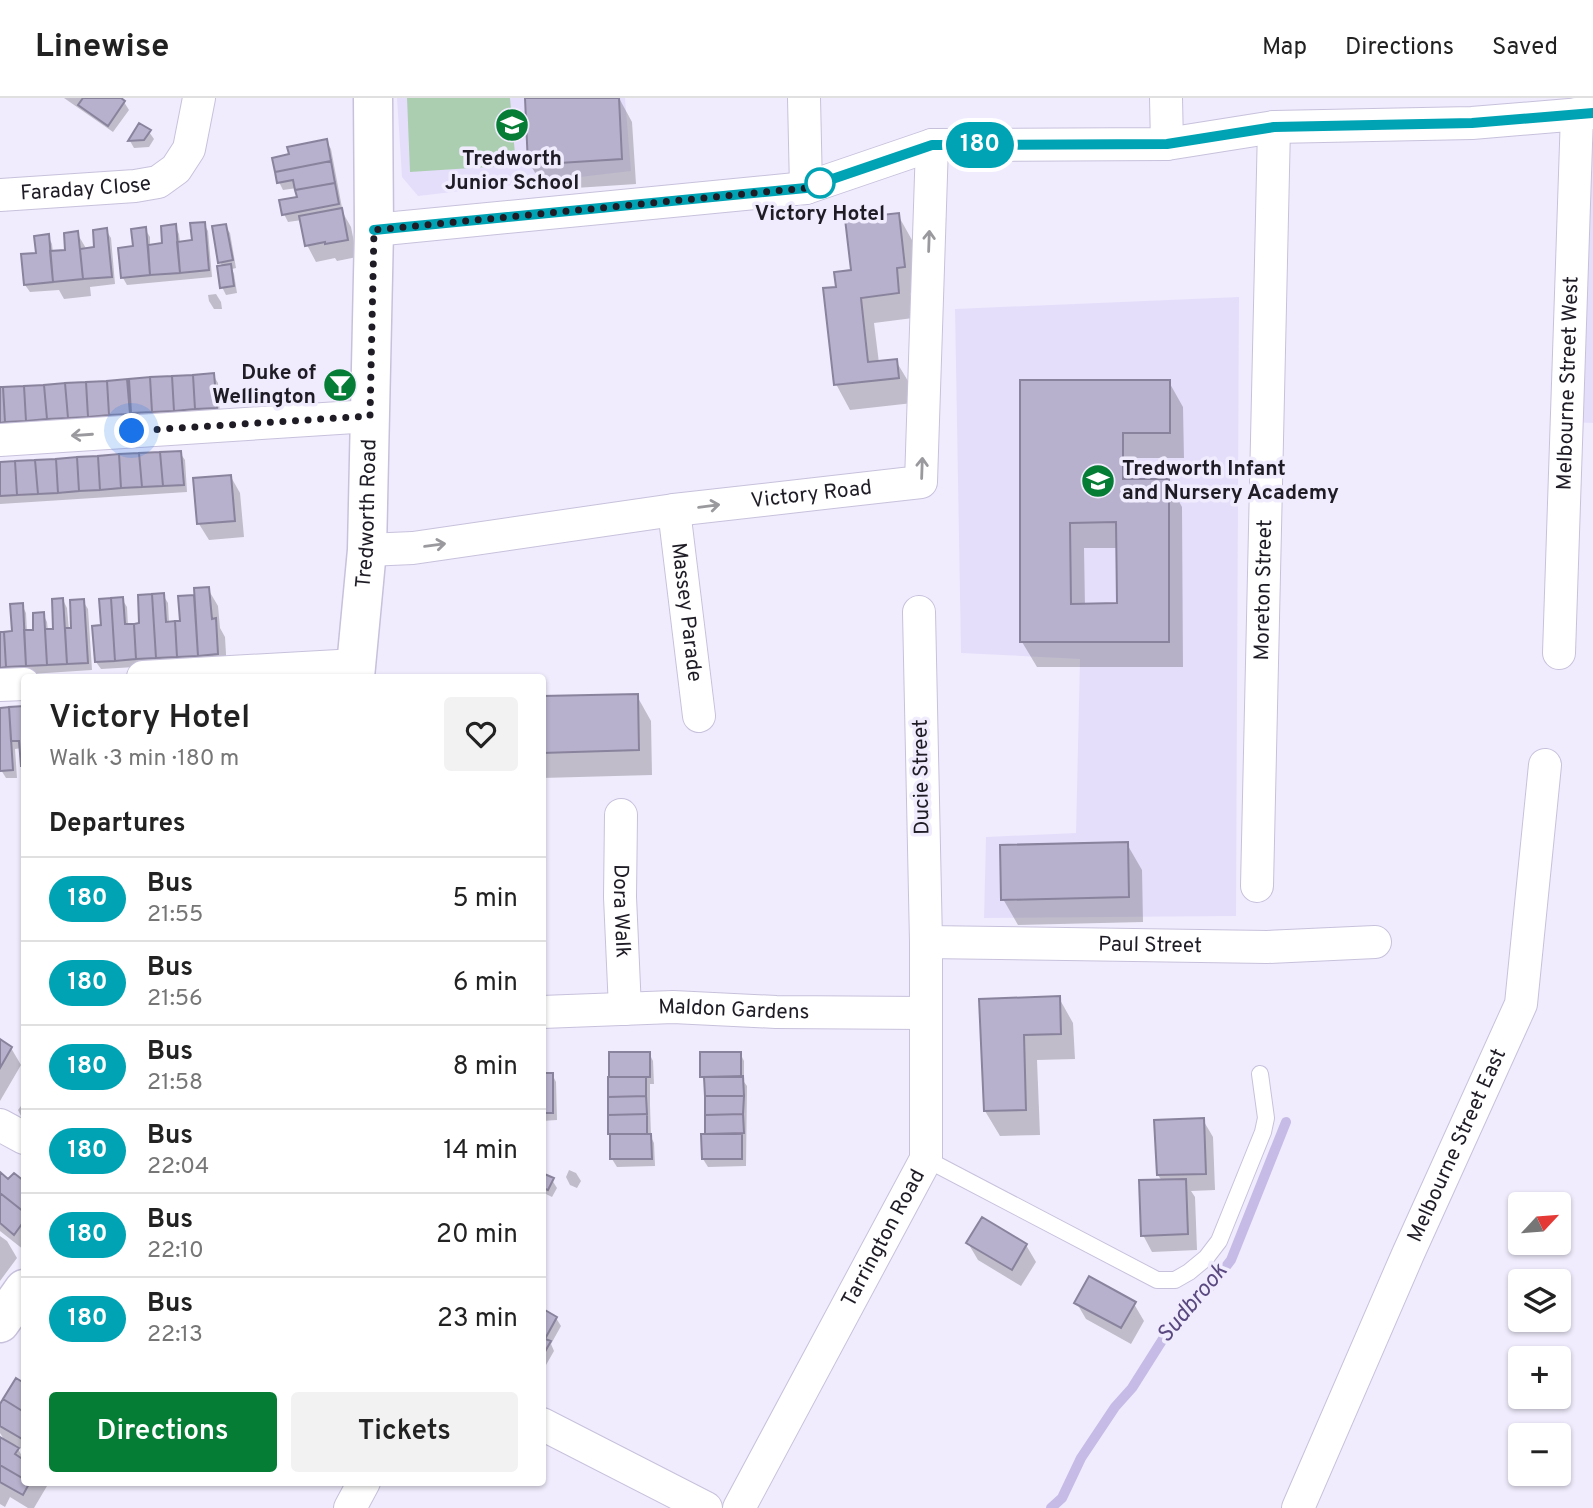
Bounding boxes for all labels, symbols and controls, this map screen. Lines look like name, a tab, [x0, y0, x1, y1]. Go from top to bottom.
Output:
text: Linewise	[35, 27, 169, 69]
text: Map	[1262, 33, 1307, 63]
text: Directions	[1345, 33, 1454, 63]
text: Saved	[1492, 33, 1558, 63]
school or university icon: Tredworth Junior School	[493, 106, 531, 144]
line badge: 180	[940, 122, 1020, 168]
text: 180	[960, 130, 1000, 160]
place label: Tredworth Junior School	[445, 146, 579, 197]
marker: Victory Hotel	[805, 168, 835, 198]
street label: Faraday Close	[20, 170, 153, 207]
place label: Victory Hotel	[755, 201, 885, 228]
one-way arrow	[922, 230, 935, 253]
street label: Melbourne Street West	[1551, 276, 1585, 491]
place label: Duke of Wellington	[212, 360, 316, 411]
bar icon: Duke of Wellington	[321, 366, 359, 404]
your location	[114, 413, 149, 448]
one-way arrow	[71, 429, 93, 442]
street label: Tredworth Road	[350, 439, 383, 589]
place label: Tredworth Infant and Nursery Academy	[1122, 456, 1339, 507]
one-way arrow	[915, 457, 928, 480]
school or university icon: Tredworth Infant and Nursery Academy	[1079, 462, 1117, 500]
street label: Victory Road	[749, 474, 873, 515]
one-way arrow	[697, 500, 720, 513]
street label: Moreton Street	[1249, 519, 1279, 661]
one-way arrow	[423, 538, 446, 551]
street label: Massey Parade	[665, 541, 708, 683]
button: heart	[444, 697, 518, 771]
text: Victory Hotel	[49, 698, 250, 740]
street label: Ducie Street	[907, 719, 937, 835]
text: Walk · 3 min · 180 m	[49, 745, 239, 774]
text: Departures	[49, 808, 186, 841]
street label: Dora Walk	[606, 864, 636, 958]
text: Bus	[147, 868, 193, 901]
text: 5 min	[452, 883, 518, 916]
text: 180	[67, 884, 108, 914]
text: 21:55	[147, 901, 203, 930]
street label: Paul Street	[1098, 931, 1202, 960]
text: Bus	[147, 952, 193, 985]
text: 6 min	[453, 967, 518, 1000]
text: 180	[67, 968, 108, 998]
text: 21:56	[147, 985, 203, 1014]
street label: Maldon Gardens	[658, 993, 810, 1026]
text: Bus	[147, 1036, 193, 1069]
street label: Melbourne Street East	[1402, 1044, 1513, 1247]
text: 8 min	[453, 1051, 518, 1084]
text: 180	[67, 1052, 108, 1082]
text: 21:58	[147, 1069, 203, 1098]
text: Bus	[147, 1120, 193, 1153]
text: 14 min	[443, 1135, 518, 1168]
text: 180	[67, 1136, 108, 1166]
text: 22:04	[147, 1153, 209, 1182]
street label: Tarrington Road	[836, 1165, 931, 1312]
north arrow	[1508, 1192, 1572, 1255]
map controls	[1508, 1192, 1571, 1486]
text: Bus	[147, 1204, 193, 1237]
text: 20 min	[436, 1219, 518, 1252]
text: 180	[67, 1220, 108, 1250]
text: 22:10	[147, 1237, 204, 1266]
water label: Sudbrook	[1151, 1258, 1235, 1350]
button: layers	[1508, 1269, 1571, 1332]
text: Bus	[147, 1288, 193, 1321]
text: 23 min	[437, 1303, 518, 1336]
text: 180	[67, 1304, 108, 1334]
text: 22:13	[147, 1321, 203, 1350]
button: +	[1508, 1346, 1571, 1409]
button: Directions	[49, 1392, 277, 1472]
button: Tickets	[291, 1392, 518, 1472]
button: −	[1508, 1423, 1571, 1486]

